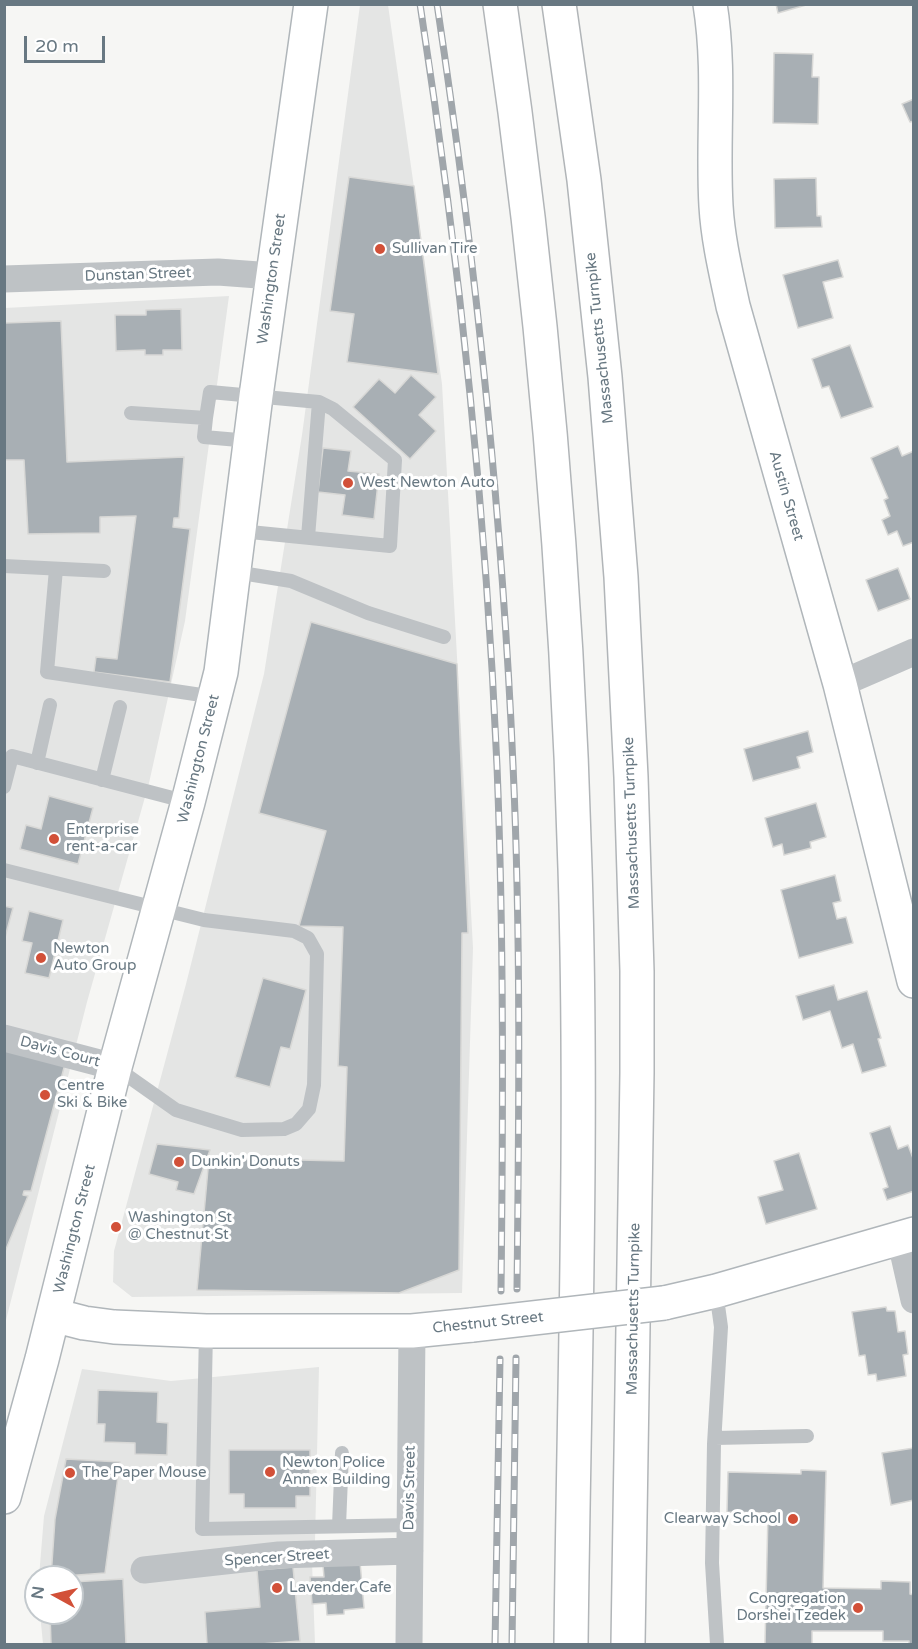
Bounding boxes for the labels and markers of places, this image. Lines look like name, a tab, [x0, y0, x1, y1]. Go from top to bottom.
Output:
place label: Sullivan Tire	[392, 240, 477, 258]
marker: Sullivan Tire	[373, 242, 387, 256]
place label: West Newton Auto	[360, 474, 495, 492]
marker: West Newton Auto	[341, 476, 355, 490]
place label: Enterprise rent-a-car	[66, 821, 139, 856]
marker: Enterprise rent-a-car	[47, 832, 61, 846]
place label: Newton Auto Group	[53, 940, 136, 975]
marker: Newton Auto Group	[34, 951, 48, 965]
place label: Centre Ski & Bike	[57, 1077, 127, 1112]
marker: Centre Ski & Bike	[38, 1088, 52, 1102]
place label: Dunkin' Donuts	[191, 1153, 300, 1171]
marker: Dunkin' Donuts	[172, 1155, 186, 1169]
place label: Washington St @ Chestnut St	[128, 1209, 232, 1244]
marker: Washington St @ Chestnut St	[109, 1220, 123, 1234]
place label: Newton Police Annex Building	[282, 1454, 390, 1489]
place label: The Paper Mouse	[82, 1464, 207, 1482]
marker: Newton Police Annex Building	[263, 1465, 277, 1479]
marker: The Paper Mouse	[63, 1466, 77, 1480]
place label: Clearway School	[664, 1510, 781, 1528]
marker: Clearway School	[786, 1512, 800, 1526]
place label: Lavender Cafe	[289, 1579, 391, 1597]
marker: Lavender Cafe	[270, 1581, 284, 1595]
place label: Congregation Dorshei Tzedek	[736, 1590, 846, 1625]
marker: Congregation Dorshei Tzedek	[851, 1601, 865, 1615]

